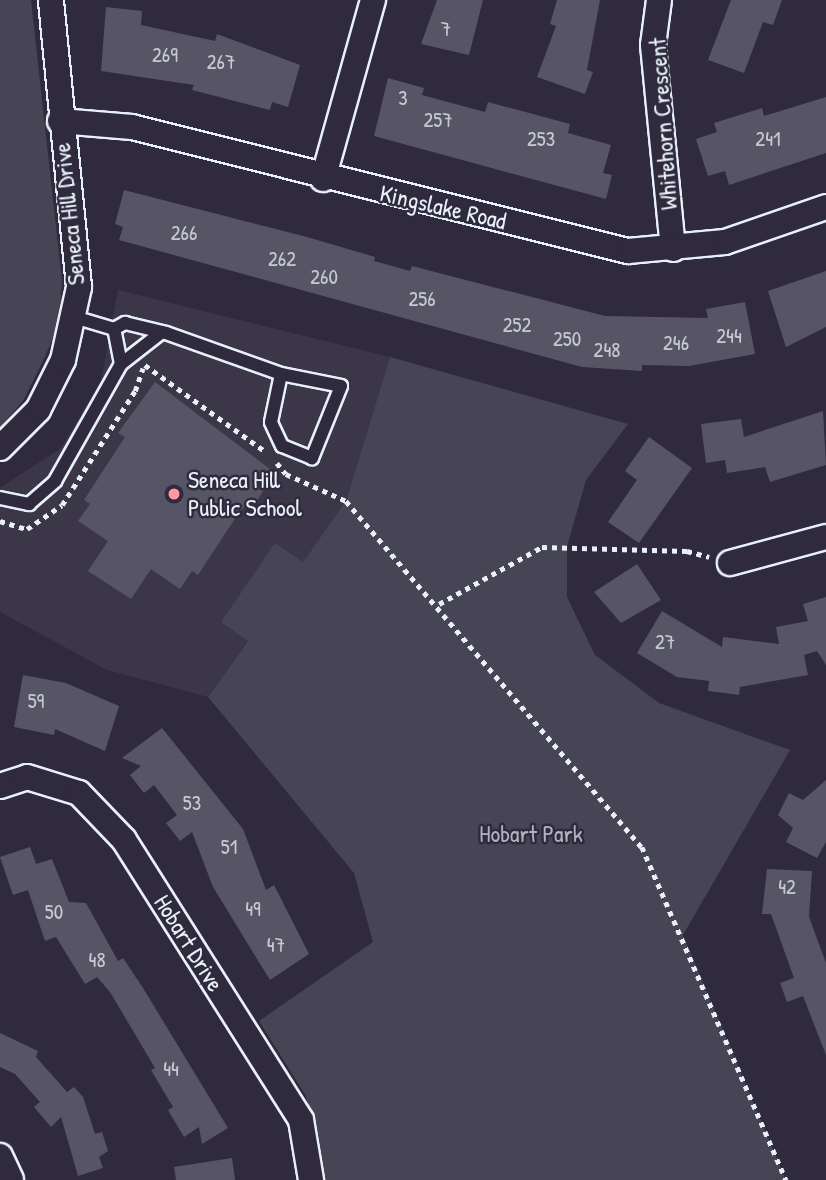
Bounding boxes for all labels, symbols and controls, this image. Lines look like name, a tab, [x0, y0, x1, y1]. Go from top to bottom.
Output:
house number: 7	[441, 16, 451, 42]
street label: Whitehorn Crescent	[643, 37, 683, 211]
house number: 269	[152, 42, 178, 68]
house number: 267	[207, 49, 235, 75]
house number: 3	[398, 85, 408, 111]
house number: 257	[423, 107, 453, 133]
house number: 253	[527, 126, 555, 152]
house number: 241	[755, 126, 781, 152]
street label: Seneca Hill Drive	[47, 141, 91, 287]
street label: Kingslake Road	[377, 178, 509, 236]
house number: 266	[171, 220, 197, 246]
house number: 262	[268, 246, 296, 272]
house number: 260	[310, 264, 338, 290]
house number: 256	[408, 286, 436, 312]
house number: 252	[503, 312, 531, 338]
house number: 244	[716, 323, 742, 349]
house number: 250	[553, 326, 581, 352]
house number: 246	[663, 330, 689, 356]
house number: 248	[594, 337, 620, 363]
place label: Seneca Hill Public School	[188, 466, 302, 522]
marker: Seneca Hill Public School	[166, 486, 182, 502]
house number: 27	[655, 629, 675, 655]
house number: 59	[28, 688, 44, 714]
house number: 53	[183, 790, 201, 816]
park label: Hobart Park	[479, 820, 583, 848]
house number: 51	[221, 834, 237, 860]
house number: 42	[778, 874, 796, 900]
street label: Hobart Drive	[148, 889, 230, 997]
house number: 49	[245, 896, 261, 922]
house number: 50	[45, 899, 63, 925]
house number: 47	[267, 932, 285, 958]
house number: 48	[89, 947, 105, 973]
house number: 44	[163, 1056, 179, 1082]

